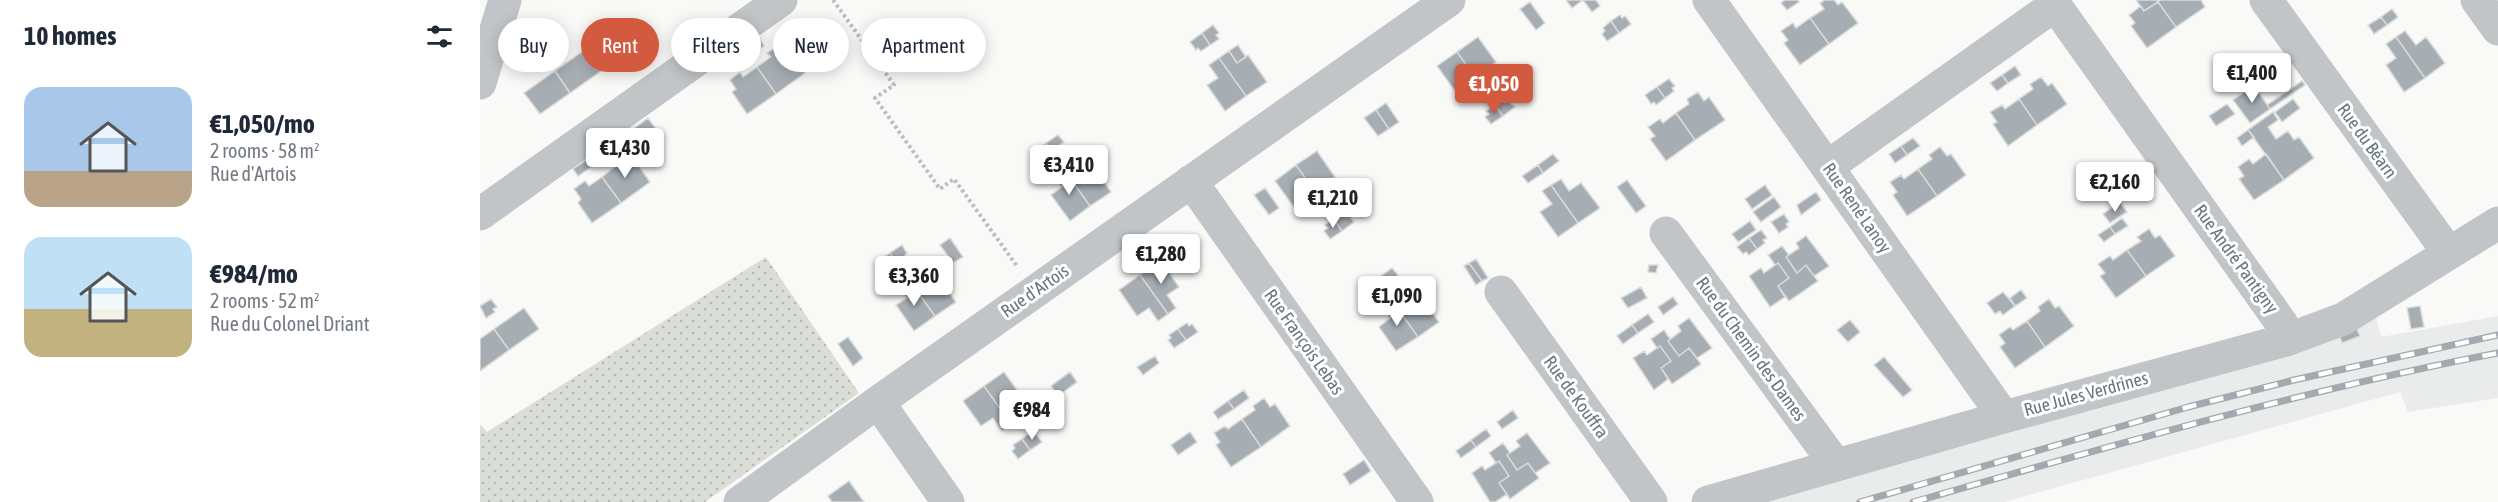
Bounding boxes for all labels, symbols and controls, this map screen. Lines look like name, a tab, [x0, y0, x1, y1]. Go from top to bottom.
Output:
chip: Buy	[498, 18, 569, 72]
chip: Rent	[581, 18, 659, 72]
chip: Filters	[671, 18, 761, 72]
chip: New	[773, 18, 849, 72]
chip: Apartment	[861, 18, 986, 72]
icon: filters	[423, 20, 456, 53]
text: 10 homes	[24, 21, 117, 51]
pin: €1,400	[2203, 53, 2301, 104]
text: €1,400	[2227, 61, 2277, 84]
pin: €1,050	[1445, 64, 1543, 115]
text: €1,050	[1469, 72, 1519, 95]
street label: Rue du Béarn	[2333, 99, 2402, 182]
text: €1,050/mo	[210, 109, 315, 139]
icon: home	[72, 111, 144, 183]
pin: €1,430	[576, 128, 674, 179]
text: €1,430	[600, 136, 650, 159]
text: 2 rooms · 58 m²	[210, 139, 320, 162]
pin: €3,410	[1020, 145, 1118, 196]
text: €3,410	[1044, 153, 1094, 176]
street label: Rue René Lanoy	[1819, 159, 1896, 257]
text: Rue d'Artois	[210, 162, 296, 185]
pin: €2,160	[2066, 162, 2164, 213]
text: €2,160	[2090, 170, 2140, 193]
pin: €1,210	[1284, 178, 1382, 229]
text: €1,210	[1308, 186, 1358, 209]
street label: Rue André Pantigny	[2190, 200, 2283, 317]
pin: €1,280	[1112, 234, 1210, 285]
text: €1,280	[1136, 242, 1186, 265]
pin: €3,360	[865, 256, 963, 307]
text: €984/mo	[210, 259, 298, 289]
street label: Rue d'Artois	[997, 260, 1073, 321]
icon: home	[72, 261, 144, 333]
text: €3,360	[889, 264, 939, 287]
street label: Rue du Chemin des Dames	[1692, 273, 1811, 425]
pin: €1,090	[1348, 276, 1446, 327]
text: €1,090	[1372, 284, 1422, 307]
street label: Rue François Lebas	[1260, 285, 1349, 398]
text: 2 rooms · 52 m²	[210, 289, 320, 312]
text: Rue du Colonel Driant	[210, 312, 370, 335]
street label: Rue de Kouffra	[1540, 352, 1613, 442]
street label: Rue Jules Verdrines	[2022, 367, 2150, 420]
pin: €984	[996, 390, 1068, 441]
text: €984	[1013, 398, 1051, 421]

